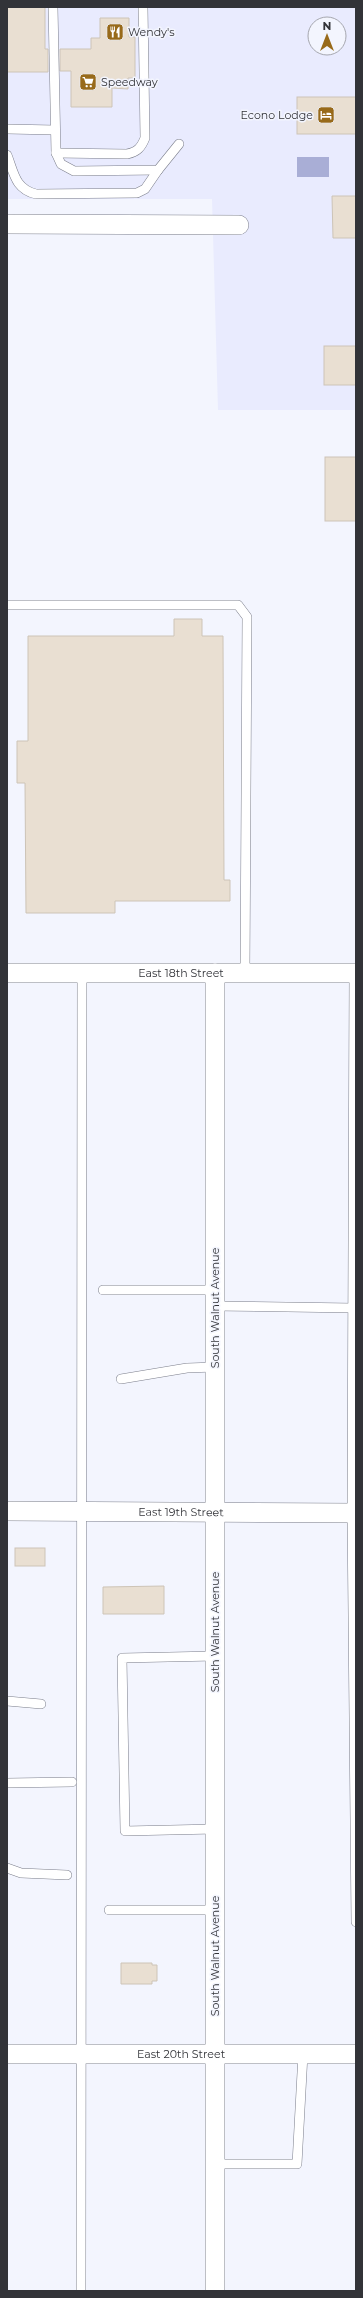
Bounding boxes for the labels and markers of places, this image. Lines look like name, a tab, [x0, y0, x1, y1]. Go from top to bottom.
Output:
restaurant icon: Wendy's	[105, 22, 125, 42]
place label: Wendy's	[128, 25, 175, 39]
supermarket icon: Speedway	[78, 72, 98, 92]
place label: Speedway	[101, 75, 158, 89]
hotel icon: Econo Lodge	[316, 105, 336, 125]
place label: Econo Lodge	[241, 108, 313, 122]

